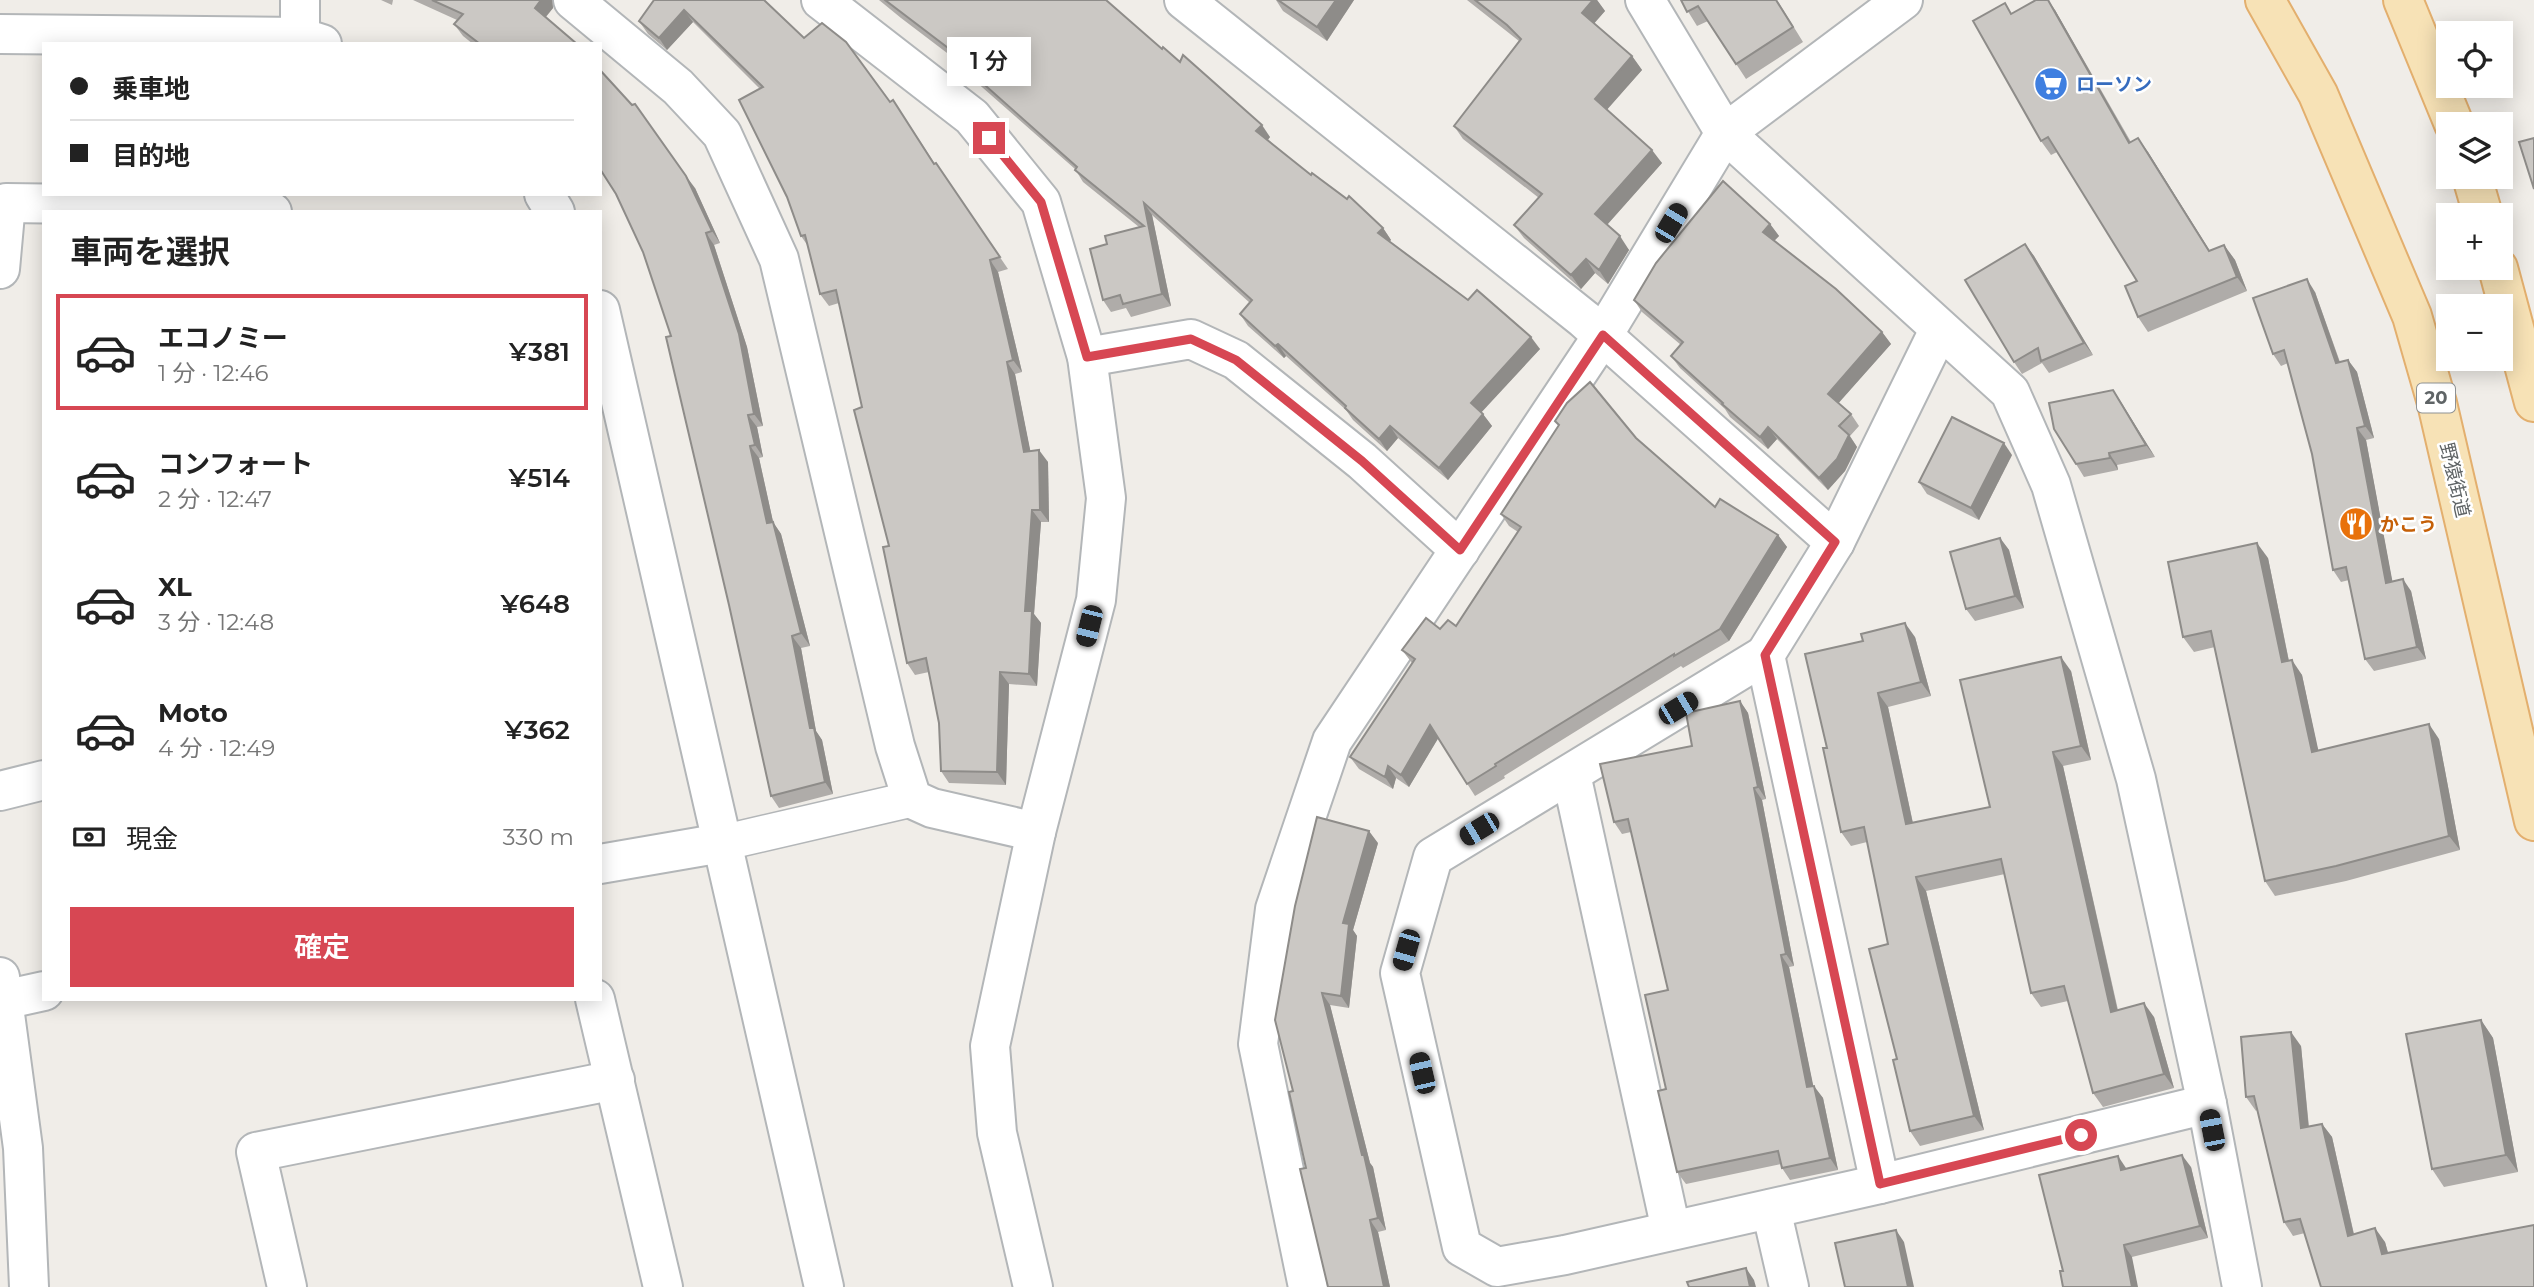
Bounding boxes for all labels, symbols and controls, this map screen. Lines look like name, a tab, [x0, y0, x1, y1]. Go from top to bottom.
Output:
map controls	[2436, 21, 2513, 371]
button: locate	[2436, 21, 2513, 98]
callout: 1 分	[947, 37, 1031, 86]
text: 1 分	[970, 47, 1008, 75]
supermarket icon: ローソン	[2032, 65, 2070, 103]
text: 乗車地	[112, 73, 190, 105]
place label: ローソン	[2076, 73, 2152, 96]
button: layers	[2436, 112, 2513, 189]
route end	[973, 122, 1005, 154]
text: 目的地	[112, 140, 190, 172]
car	[1652, 200, 1691, 246]
button: +	[2436, 203, 2513, 280]
text: 車両を選択	[70, 232, 230, 271]
button: −	[2436, 294, 2513, 371]
icon: car	[74, 321, 137, 384]
text: エコノミー	[158, 322, 288, 354]
text: ¥381	[509, 336, 570, 368]
text: 1 分 · 12:46	[158, 359, 269, 387]
road number: 20	[2417, 384, 2455, 412]
street label: 野猿街道	[2435, 440, 2475, 520]
icon: car	[74, 447, 137, 510]
text: コンフォート	[158, 448, 313, 480]
text: ¥514	[509, 462, 570, 494]
text: 2 分 · 12:47	[158, 485, 272, 513]
restaurant icon: かこう	[2337, 505, 2375, 543]
place label: かこう	[2380, 513, 2437, 536]
text: XL	[158, 571, 192, 603]
icon: car	[74, 573, 137, 636]
text: ¥648	[500, 588, 570, 620]
car	[1074, 603, 1105, 649]
text: 3 分 · 12:48	[158, 608, 274, 636]
car	[1655, 688, 1702, 728]
text: Moto	[158, 697, 228, 729]
icon: car	[74, 699, 137, 762]
text: ¥362	[504, 714, 570, 746]
text: 4 分 · 12:49	[158, 734, 275, 762]
car	[1456, 809, 1503, 849]
icon: cash	[70, 818, 108, 856]
text: 現金	[126, 823, 178, 855]
text: 330 m	[503, 823, 574, 851]
button: 確定	[70, 907, 574, 987]
car	[1391, 927, 1422, 973]
car	[1408, 1050, 1437, 1096]
car	[2198, 1107, 2227, 1153]
route start	[2065, 1119, 2097, 1151]

